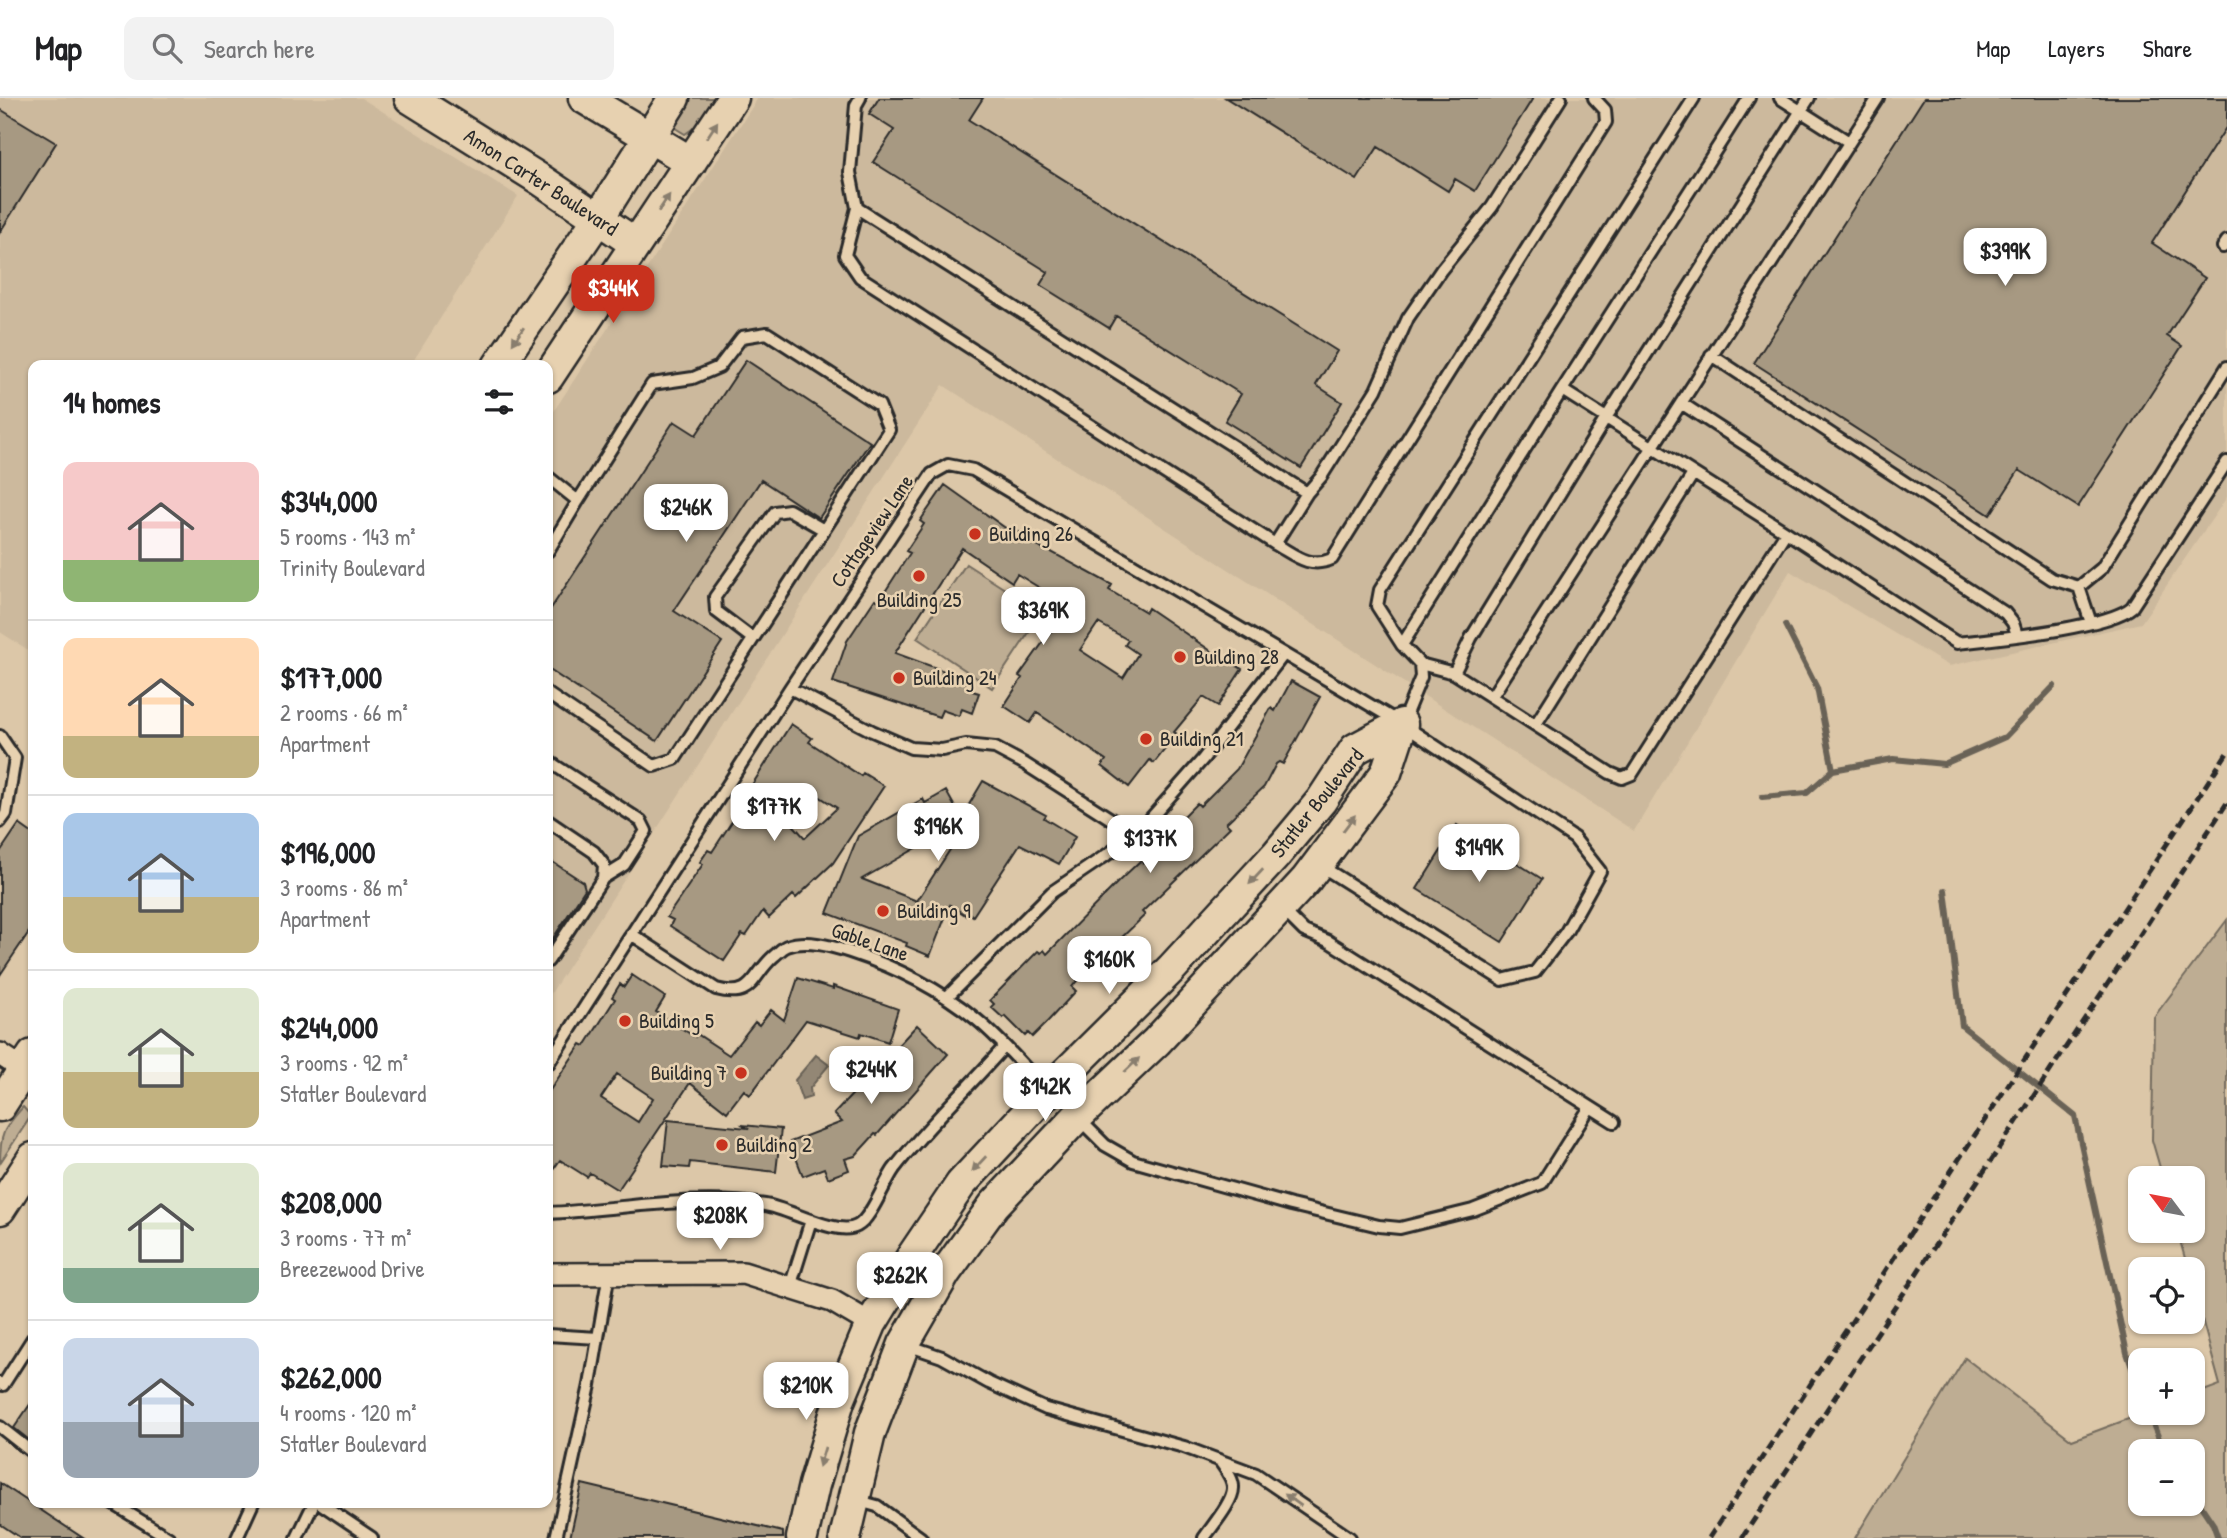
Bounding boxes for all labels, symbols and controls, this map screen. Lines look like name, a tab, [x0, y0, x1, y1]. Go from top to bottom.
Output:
search box	[124, 17, 614, 80]
text: Map	[35, 26, 82, 70]
icon: search	[148, 29, 186, 67]
text: Search here	[204, 31, 315, 66]
text: Map	[1976, 32, 2010, 64]
text: Layers	[2048, 32, 2105, 64]
text: Share	[2143, 32, 2192, 64]
one-way arrow	[706, 120, 719, 140]
street label: Amon Carter Boulevard	[459, 121, 624, 242]
one-way arrow	[657, 194, 671, 212]
pin: $399K	[1956, 228, 2054, 288]
text: $399K	[1980, 235, 2030, 266]
pin: $344K	[564, 266, 662, 325]
text: $344K	[587, 272, 639, 303]
one-way arrow	[512, 326, 525, 346]
text: 14 homes	[63, 382, 161, 422]
icon: filters	[480, 383, 518, 421]
street label: Cottageview Lane	[823, 469, 920, 593]
text: $344,000	[280, 481, 378, 521]
pin: $246K	[637, 484, 735, 544]
icon: home	[119, 490, 203, 574]
text: $246K	[660, 491, 712, 522]
place label: Building 26	[989, 519, 1073, 548]
text: 5 rooms · 143 m²	[280, 521, 416, 552]
marker: Building 26	[967, 526, 983, 542]
text: Trinity Boulevard	[280, 552, 425, 583]
marker: Building 25	[911, 568, 927, 584]
place label: Building 25	[877, 585, 961, 614]
pin: $369K	[994, 588, 1092, 647]
text: $369K	[1017, 594, 1069, 625]
place label: Building 28	[1194, 642, 1279, 671]
marker: Building 28	[1172, 649, 1188, 665]
text: $177,000	[280, 657, 382, 697]
place label: Building 24	[913, 663, 997, 692]
icon: home	[119, 666, 203, 750]
marker: Building 24	[891, 670, 907, 686]
text: 2 rooms · 66 m²	[280, 697, 408, 728]
place label: Building 21	[1160, 724, 1243, 753]
text: Apartment	[280, 728, 370, 759]
marker: Building 21	[1138, 731, 1154, 747]
street label: Statler Boulevard	[1263, 742, 1370, 864]
pin: $177K	[725, 784, 823, 843]
text: $177K	[747, 790, 801, 821]
pin: $196K	[889, 804, 987, 863]
text: $196K	[913, 810, 963, 841]
one-way arrow	[1341, 814, 1355, 832]
pin: $137K	[1101, 816, 1199, 875]
text: $137K	[1123, 822, 1177, 853]
pin: $149K	[1430, 824, 1528, 884]
text: $149K	[1454, 831, 1504, 862]
text: $196,000	[280, 832, 375, 872]
icon: home	[119, 841, 203, 925]
one-way arrow	[1248, 868, 1264, 885]
text: 3 rooms · 86 m²	[280, 872, 408, 903]
place label: Building 9	[897, 896, 971, 925]
text: Apartment	[280, 903, 370, 934]
marker: Building 9	[875, 903, 891, 919]
street label: Gable Lane	[828, 915, 913, 968]
pin: $160K	[1060, 936, 1158, 996]
text: $160K	[1083, 943, 1135, 974]
place label: Building 5	[639, 1006, 714, 1035]
text: $244,000	[280, 1007, 378, 1047]
marker: Building 5	[617, 1013, 633, 1029]
icon: home	[119, 1016, 203, 1100]
pin: $244K	[822, 1046, 920, 1106]
text: 3 rooms · 92 m²	[280, 1047, 408, 1078]
text: $244K	[845, 1053, 897, 1084]
one-way arrow	[1123, 1057, 1140, 1073]
place label: Building 7	[651, 1058, 727, 1087]
pin: $142K	[996, 1063, 1094, 1123]
marker: Building 7	[733, 1065, 749, 1081]
text: $142K	[1019, 1070, 1071, 1101]
text: Statler Boulevard	[280, 1078, 426, 1109]
place label: Building 2	[736, 1130, 812, 1159]
marker: Building 2	[714, 1137, 730, 1153]
one-way arrow	[972, 1155, 988, 1172]
north arrow	[2128, 1166, 2205, 1242]
map controls	[2128, 1166, 2205, 1516]
text: $208,000	[280, 1182, 382, 1222]
icon: home	[119, 1191, 203, 1275]
pin: $208K	[671, 1192, 769, 1252]
text: $208K	[693, 1199, 747, 1230]
text: 3 rooms · 77 m²	[280, 1222, 412, 1253]
pin: $262K	[851, 1252, 949, 1312]
text: Breezewood Drive	[280, 1253, 425, 1284]
button: locate	[2128, 1257, 2205, 1334]
text: $262K	[873, 1259, 927, 1290]
button: +	[2128, 1348, 2205, 1425]
text: $262,000	[280, 1357, 382, 1397]
pin: $210K	[757, 1362, 855, 1422]
icon: home	[119, 1366, 203, 1450]
text: $210K	[779, 1369, 833, 1400]
text: 4 rooms · 120 m²	[280, 1397, 417, 1428]
text: Statler Boulevard	[280, 1428, 426, 1459]
button: −	[2128, 1439, 2205, 1516]
one-way arrow	[817, 1447, 827, 1468]
one-way arrow	[1284, 1493, 1302, 1507]

